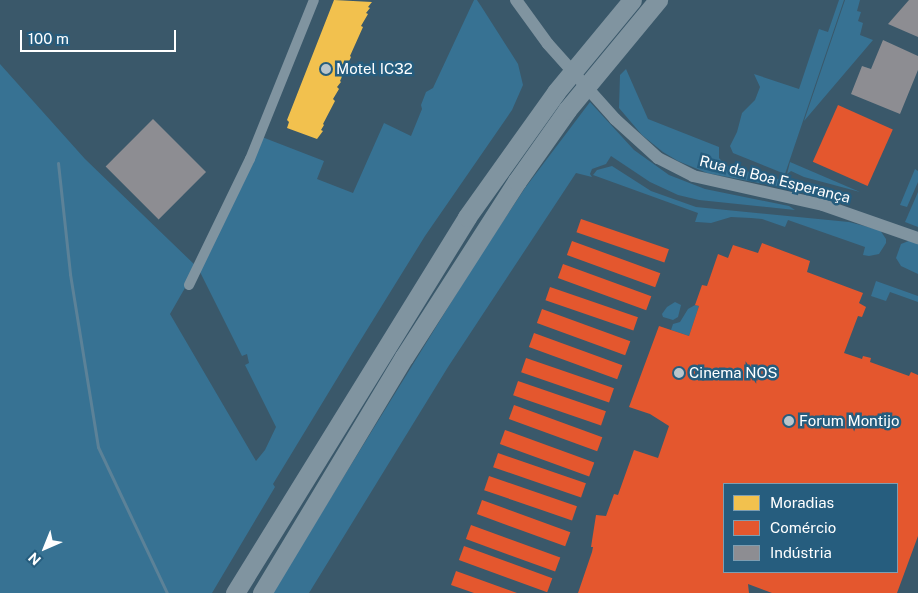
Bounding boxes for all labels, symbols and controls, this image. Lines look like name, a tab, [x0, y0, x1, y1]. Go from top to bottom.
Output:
scale bar	[22, 20, 179, 52]
text: 100 m	[28, 30, 69, 47]
place label: Motel IC32	[336, 60, 413, 78]
marker: Motel IC32	[320, 63, 332, 75]
street label: Rua da Boa Esperança	[698, 152, 852, 206]
place label: Cinema NOS	[689, 364, 778, 382]
marker: Cinema NOS	[673, 367, 685, 379]
place label: Forum Montijo	[799, 412, 899, 430]
marker: Forum Montijo	[783, 415, 795, 427]
legend	[723, 483, 898, 573]
text: Moradias	[770, 494, 834, 511]
text: Comércio	[770, 519, 836, 536]
north arrow	[20, 523, 70, 573]
text: Indústria	[770, 544, 832, 561]
text: N	[25, 549, 44, 568]

